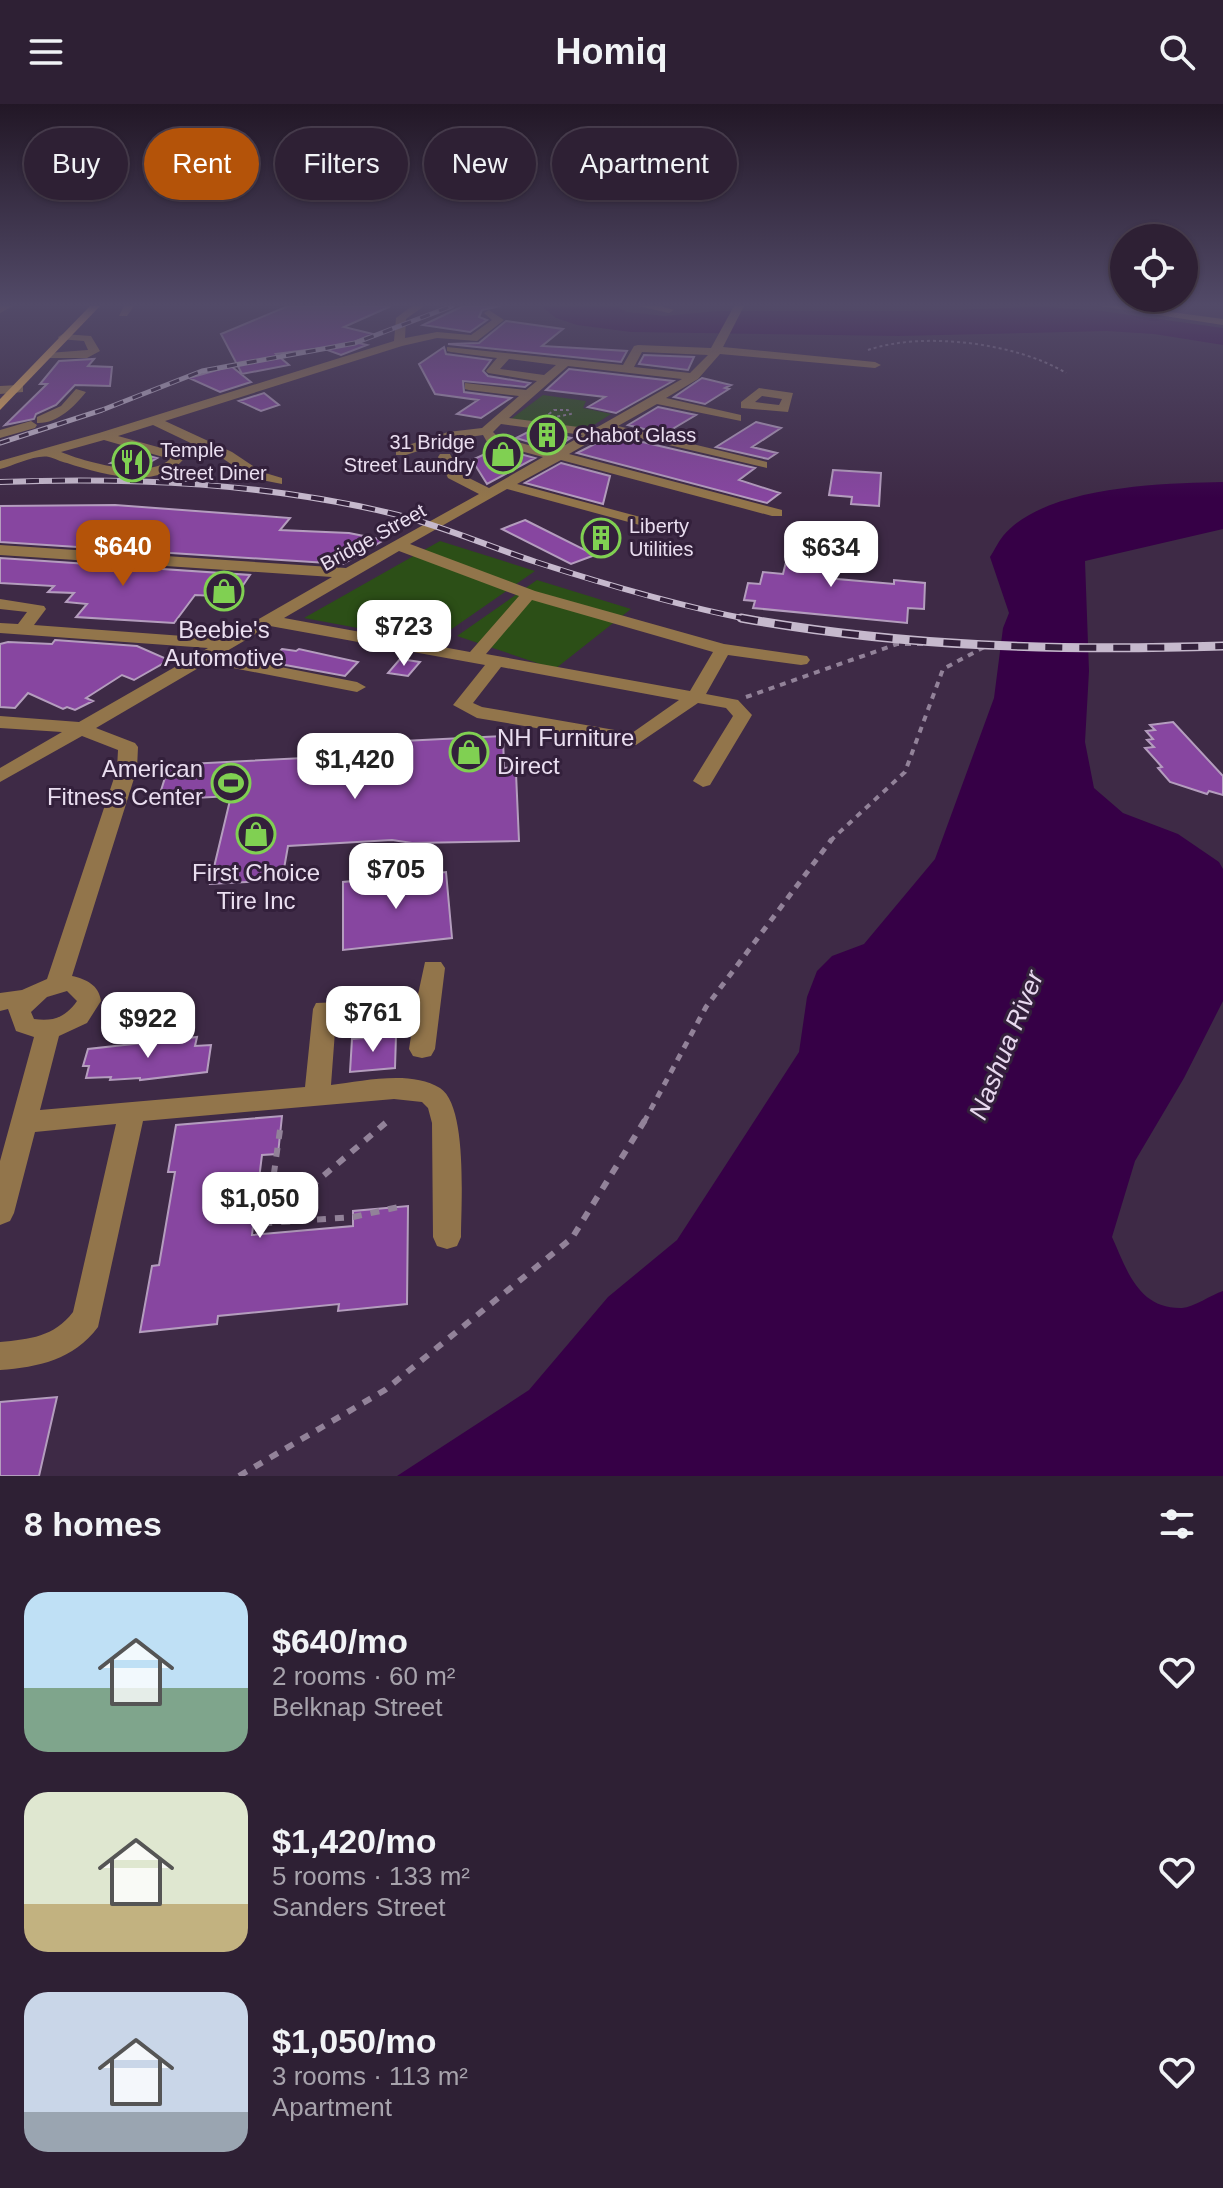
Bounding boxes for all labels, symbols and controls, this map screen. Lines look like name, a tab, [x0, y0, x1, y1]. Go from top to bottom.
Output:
icon: menu	[24, 30, 68, 74]
icon: search	[1155, 30, 1199, 74]
text: Homiq	[556, 31, 668, 72]
chip: Buy	[24, 128, 128, 200]
chip: Rent	[144, 128, 259, 200]
chip: Filters	[275, 128, 408, 200]
chip: New	[424, 128, 536, 200]
chip: Apartment	[552, 128, 737, 200]
map controls	[1110, 224, 1198, 312]
button: locate	[1110, 224, 1198, 312]
building icon: Chabot Glass	[526, 414, 568, 456]
place label: Chabot Glass	[575, 424, 696, 446]
place label: 31 Bridge Street Laundry	[344, 431, 475, 476]
shop icon: 31 Bridge Street Laundry	[482, 433, 524, 475]
place label: Temple Street Diner	[160, 439, 267, 484]
restaurant icon: Temple Street Diner	[111, 441, 153, 483]
street label: Bridge Street	[317, 499, 430, 575]
place label: Liberty Utilities	[629, 515, 693, 560]
building icon: Liberty Utilities	[580, 517, 622, 559]
pin: $640	[76, 520, 170, 588]
pin: $634	[784, 521, 878, 589]
text: $640	[94, 531, 152, 561]
text: $634	[802, 532, 860, 562]
shop icon: Beebie's Automotive	[203, 570, 245, 612]
pin: $723	[357, 600, 451, 668]
text: $723	[375, 611, 433, 641]
place label: Beebie's Automotive	[164, 616, 284, 671]
place label: NH Furniture Direct	[497, 724, 634, 779]
shop icon: NH Furniture Direct	[448, 731, 490, 773]
pin: $1,420	[290, 733, 420, 801]
text: $1,420	[315, 744, 395, 774]
place label: American Fitness Center	[47, 755, 203, 810]
sports icon: American Fitness Center	[210, 762, 252, 804]
shop icon: First Choice Tire Inc	[235, 813, 277, 855]
pin: $705	[349, 843, 443, 911]
text: $705	[367, 854, 425, 884]
place label: First Choice Tire Inc	[192, 859, 320, 914]
water label: Nashua River	[963, 965, 1050, 1124]
pin: $761	[326, 986, 420, 1054]
pin: $922	[101, 992, 195, 1060]
text: $761	[344, 997, 402, 1027]
text: $922	[119, 1003, 177, 1033]
pin: $1,050	[195, 1172, 325, 1240]
text: $1,050	[220, 1183, 300, 1213]
icon: filters	[1155, 1502, 1199, 1546]
text: 8 homes	[24, 1505, 162, 1543]
text: $640/mo	[272, 1622, 408, 1660]
icon: home	[88, 1624, 184, 1720]
icon: heart	[1155, 1650, 1199, 1694]
text: 2 rooms · 60 m²	[272, 1661, 456, 1691]
text: Belknap Street	[272, 1692, 443, 1722]
text: $1,420/mo	[272, 1822, 436, 1860]
icon: home	[88, 1824, 184, 1920]
icon: heart	[1155, 1850, 1199, 1894]
text: 5 rooms · 133 m²	[272, 1861, 470, 1891]
text: Sanders Street	[272, 1892, 445, 1922]
text: $1,050/mo	[272, 2022, 436, 2060]
icon: home	[88, 2024, 184, 2120]
icon: heart	[1155, 2050, 1199, 2094]
text: 3 rooms · 113 m²	[272, 2061, 468, 2091]
text: Apartment	[272, 2092, 392, 2122]

